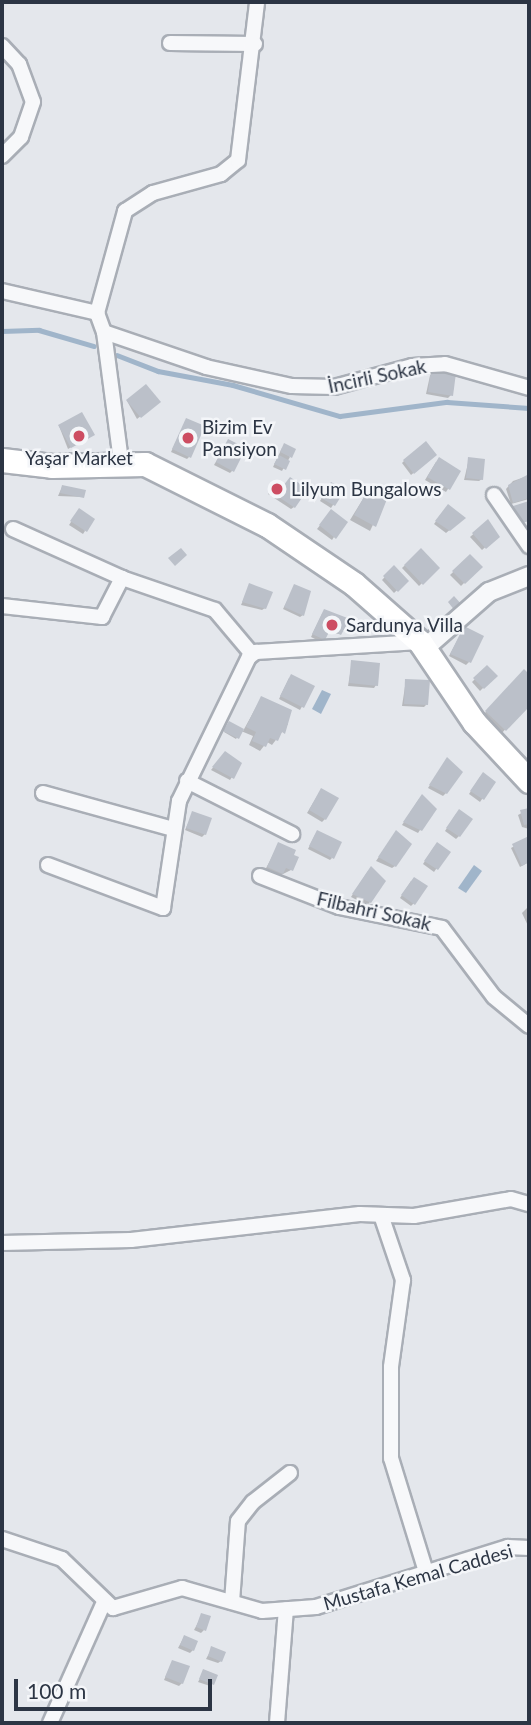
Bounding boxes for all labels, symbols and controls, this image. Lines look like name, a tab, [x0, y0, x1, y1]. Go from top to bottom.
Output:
street label: İncirli Sokak	[326, 354, 428, 398]
place label: Bizim Ev Pansiyon	[202, 416, 277, 460]
marker: Yaşar Market	[71, 428, 87, 444]
marker: Bizim Ev Pansiyon	[180, 430, 196, 446]
place label: Yaşar Market	[25, 447, 133, 469]
place label: Lilyum Bungalows	[291, 478, 441, 500]
marker: Lilyum Bungalows	[269, 481, 285, 497]
place label: Sardunya Villa	[346, 614, 464, 636]
marker: Sardunya Villa	[324, 617, 340, 633]
street label: Filbahri Sokak	[315, 887, 433, 935]
street label: Mustafa Kemal Caddesi	[321, 1539, 515, 1615]
scale bar	[18, 1666, 215, 1710]
text: 100 m	[27, 1678, 86, 1703]

